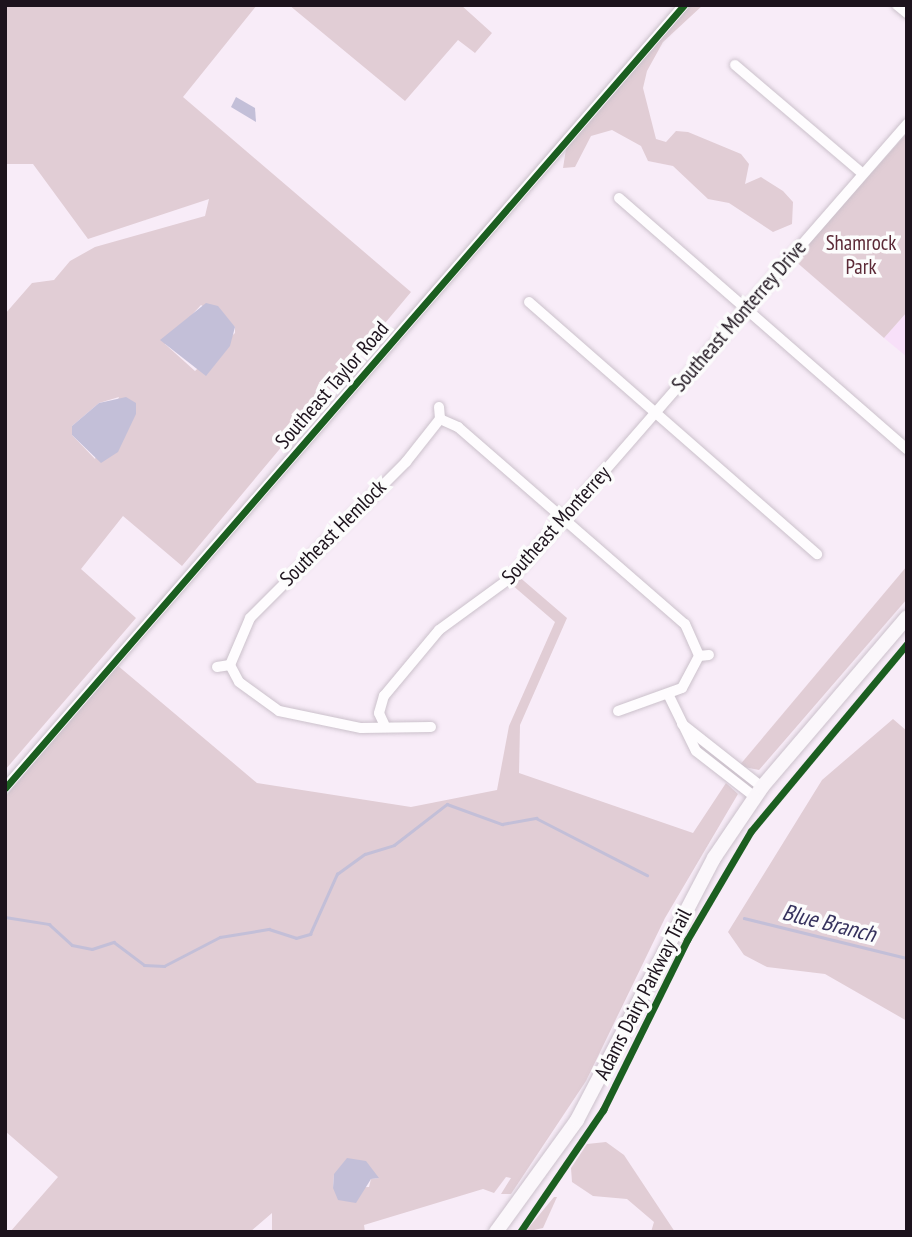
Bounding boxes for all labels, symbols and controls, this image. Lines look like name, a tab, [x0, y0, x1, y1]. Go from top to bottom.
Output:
park label: Shamrock Park	[826, 230, 896, 280]
street label: Southeast Monterrey Drive	[666, 235, 812, 397]
street label: Southeast Taylor Road	[270, 316, 394, 454]
street label: Southeast Monterrey	[496, 461, 616, 589]
street label: Southeast Hemlock	[275, 475, 391, 591]
water label: Blue Branch	[779, 898, 879, 948]
street label: Adams Dairy Parkway Trail	[589, 904, 697, 1084]

